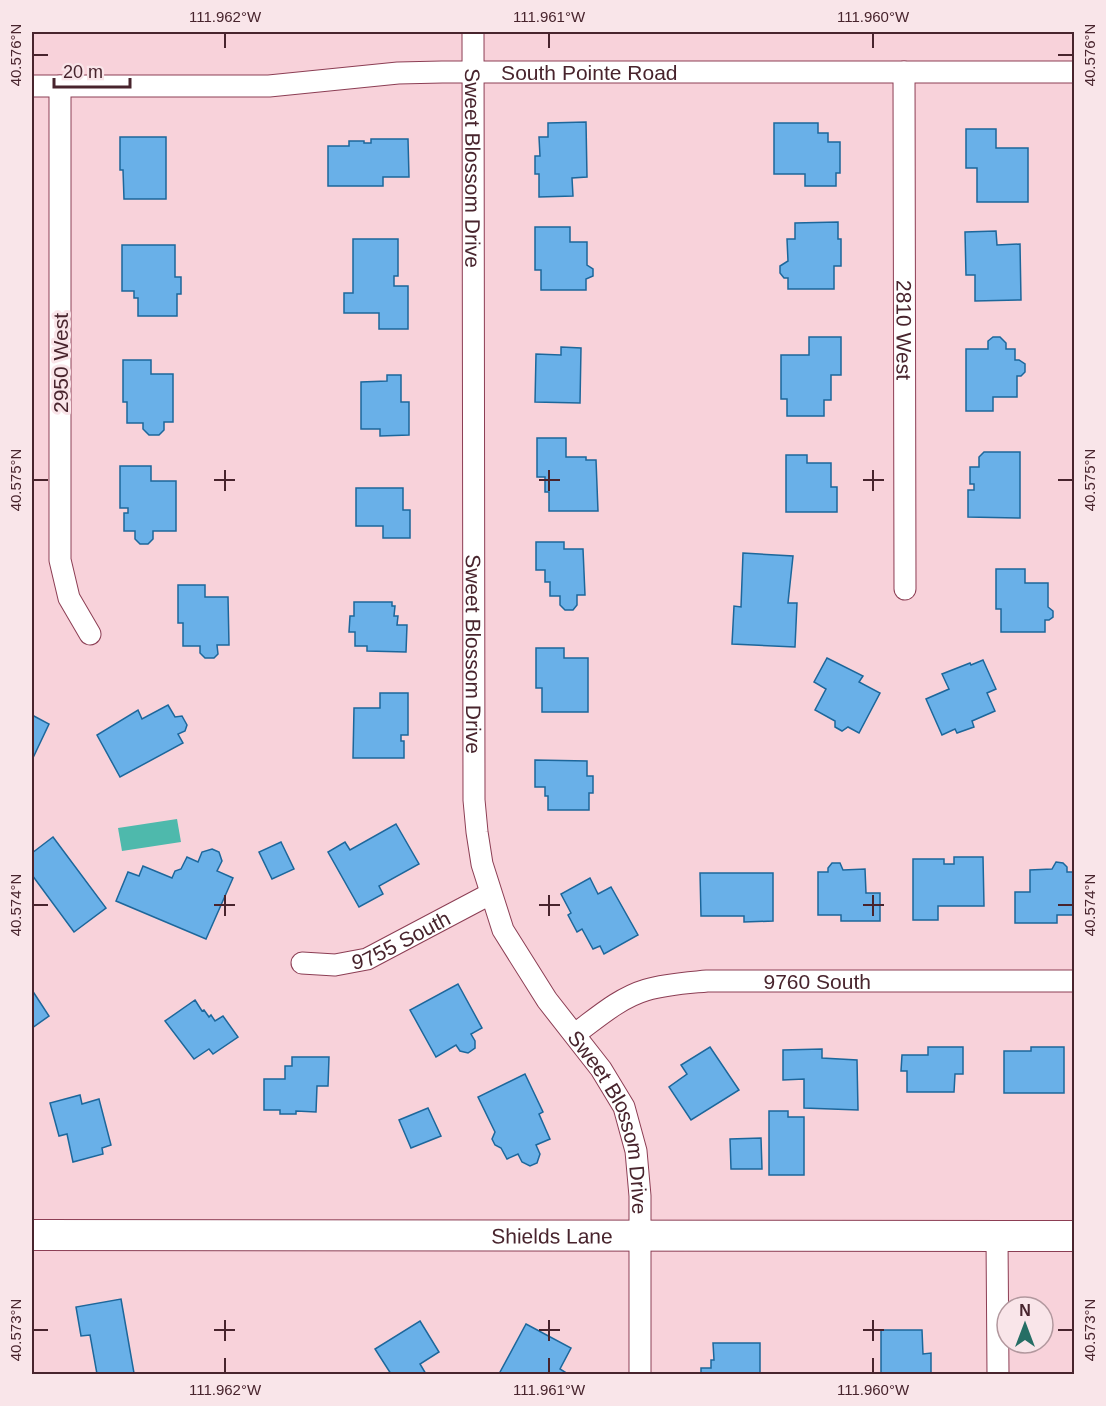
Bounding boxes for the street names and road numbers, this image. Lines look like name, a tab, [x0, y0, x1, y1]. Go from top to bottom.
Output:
street label: South Pointe Road	[501, 61, 678, 84]
street label: Sweet Blossom Drive	[462, 68, 485, 268]
street label: 2810 West	[893, 280, 916, 380]
street label: 2950 West	[49, 313, 72, 413]
street label: Sweet Blossom Drive	[462, 554, 485, 754]
street label: 9755 South	[350, 906, 454, 973]
street label: 9760 South	[763, 970, 871, 993]
street label: Sweet Blossom Drive	[564, 1026, 652, 1215]
street label: Shields Lane	[491, 1224, 613, 1247]

